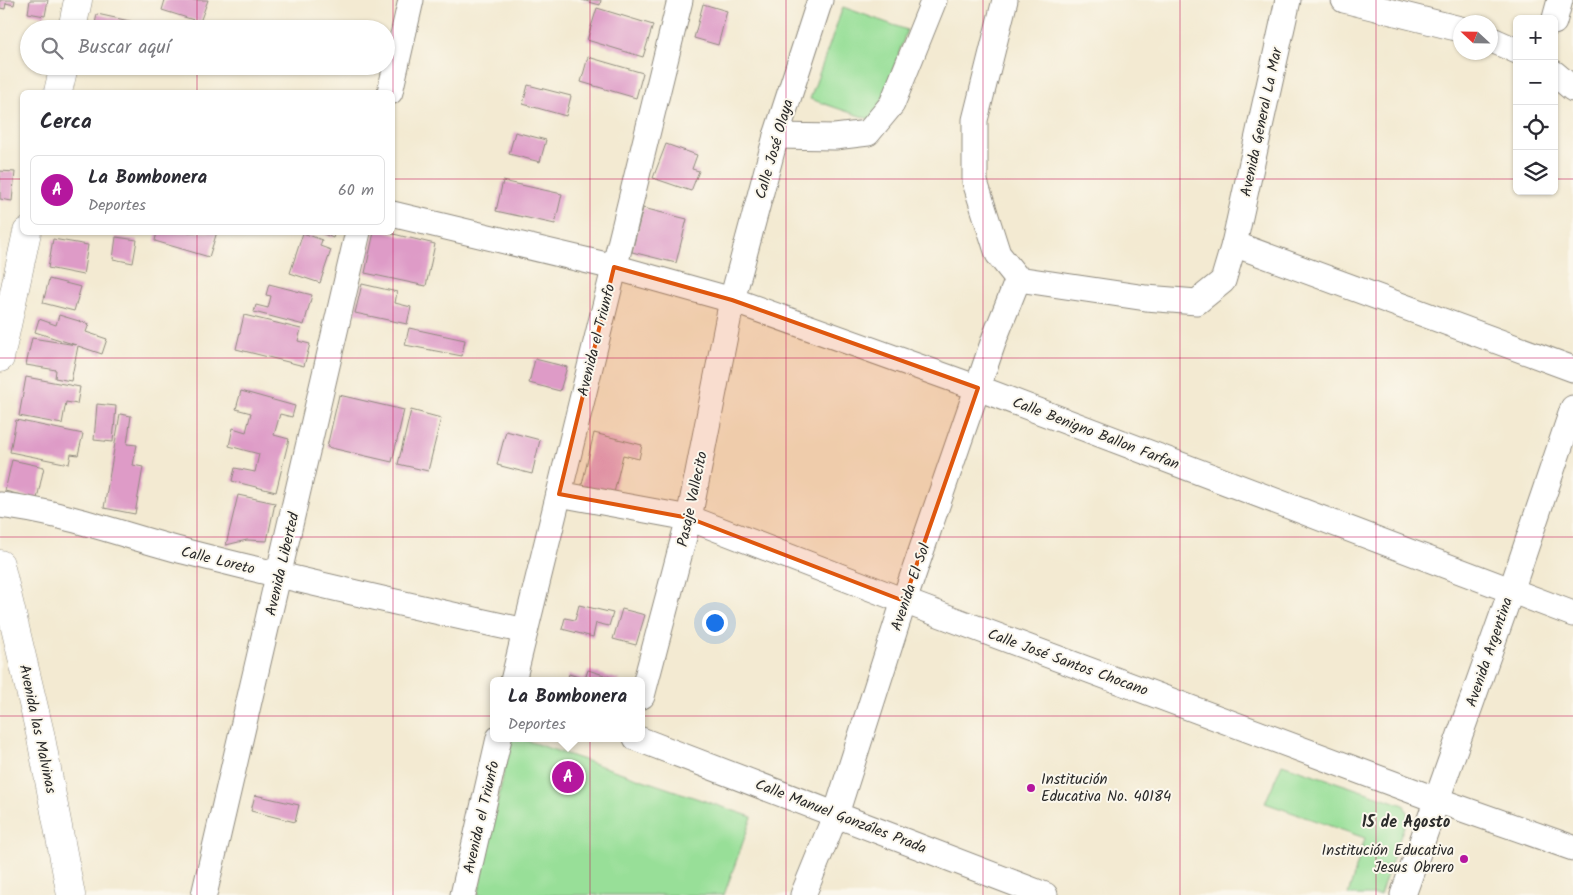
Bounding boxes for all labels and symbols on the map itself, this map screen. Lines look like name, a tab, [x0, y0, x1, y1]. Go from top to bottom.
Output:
north arrow	[1453, 15, 1498, 60]
street label: Avenida General La Mar	[1234, 44, 1290, 199]
street label: Calle José Olaya	[749, 97, 801, 202]
street label: Avenida el Triunfo	[571, 281, 623, 399]
street label: Calle Benigno Ballon Farfan	[1009, 391, 1183, 477]
street label: Pasaje Vallecito	[671, 449, 715, 549]
street label: Avenida Liberted	[259, 510, 307, 618]
street label: Calle Loreto	[178, 540, 257, 582]
street label: Avenida El Sol	[885, 540, 937, 634]
street label: Avenida Argentina	[1460, 594, 1520, 710]
your location	[702, 610, 728, 636]
street label: Calle José Santos Chocano	[984, 623, 1151, 703]
street label: Avenida las Malvinas	[12, 663, 63, 797]
street label: Avenida el Triunfo	[457, 758, 507, 876]
pin: A	[552, 758, 584, 796]
place label: Institución Educativa No. 40184	[1041, 768, 1171, 809]
street label: Calle Manuel Gonzáles Prada	[751, 773, 930, 861]
marker: Institución Educativa No. 40184	[1025, 782, 1037, 794]
district label: 15 de Agosto	[1362, 810, 1450, 835]
place label: Institución Educativa Jesus Obrero	[1322, 839, 1454, 880]
marker: Institución Educativa Jesus Obrero	[1458, 853, 1470, 865]

